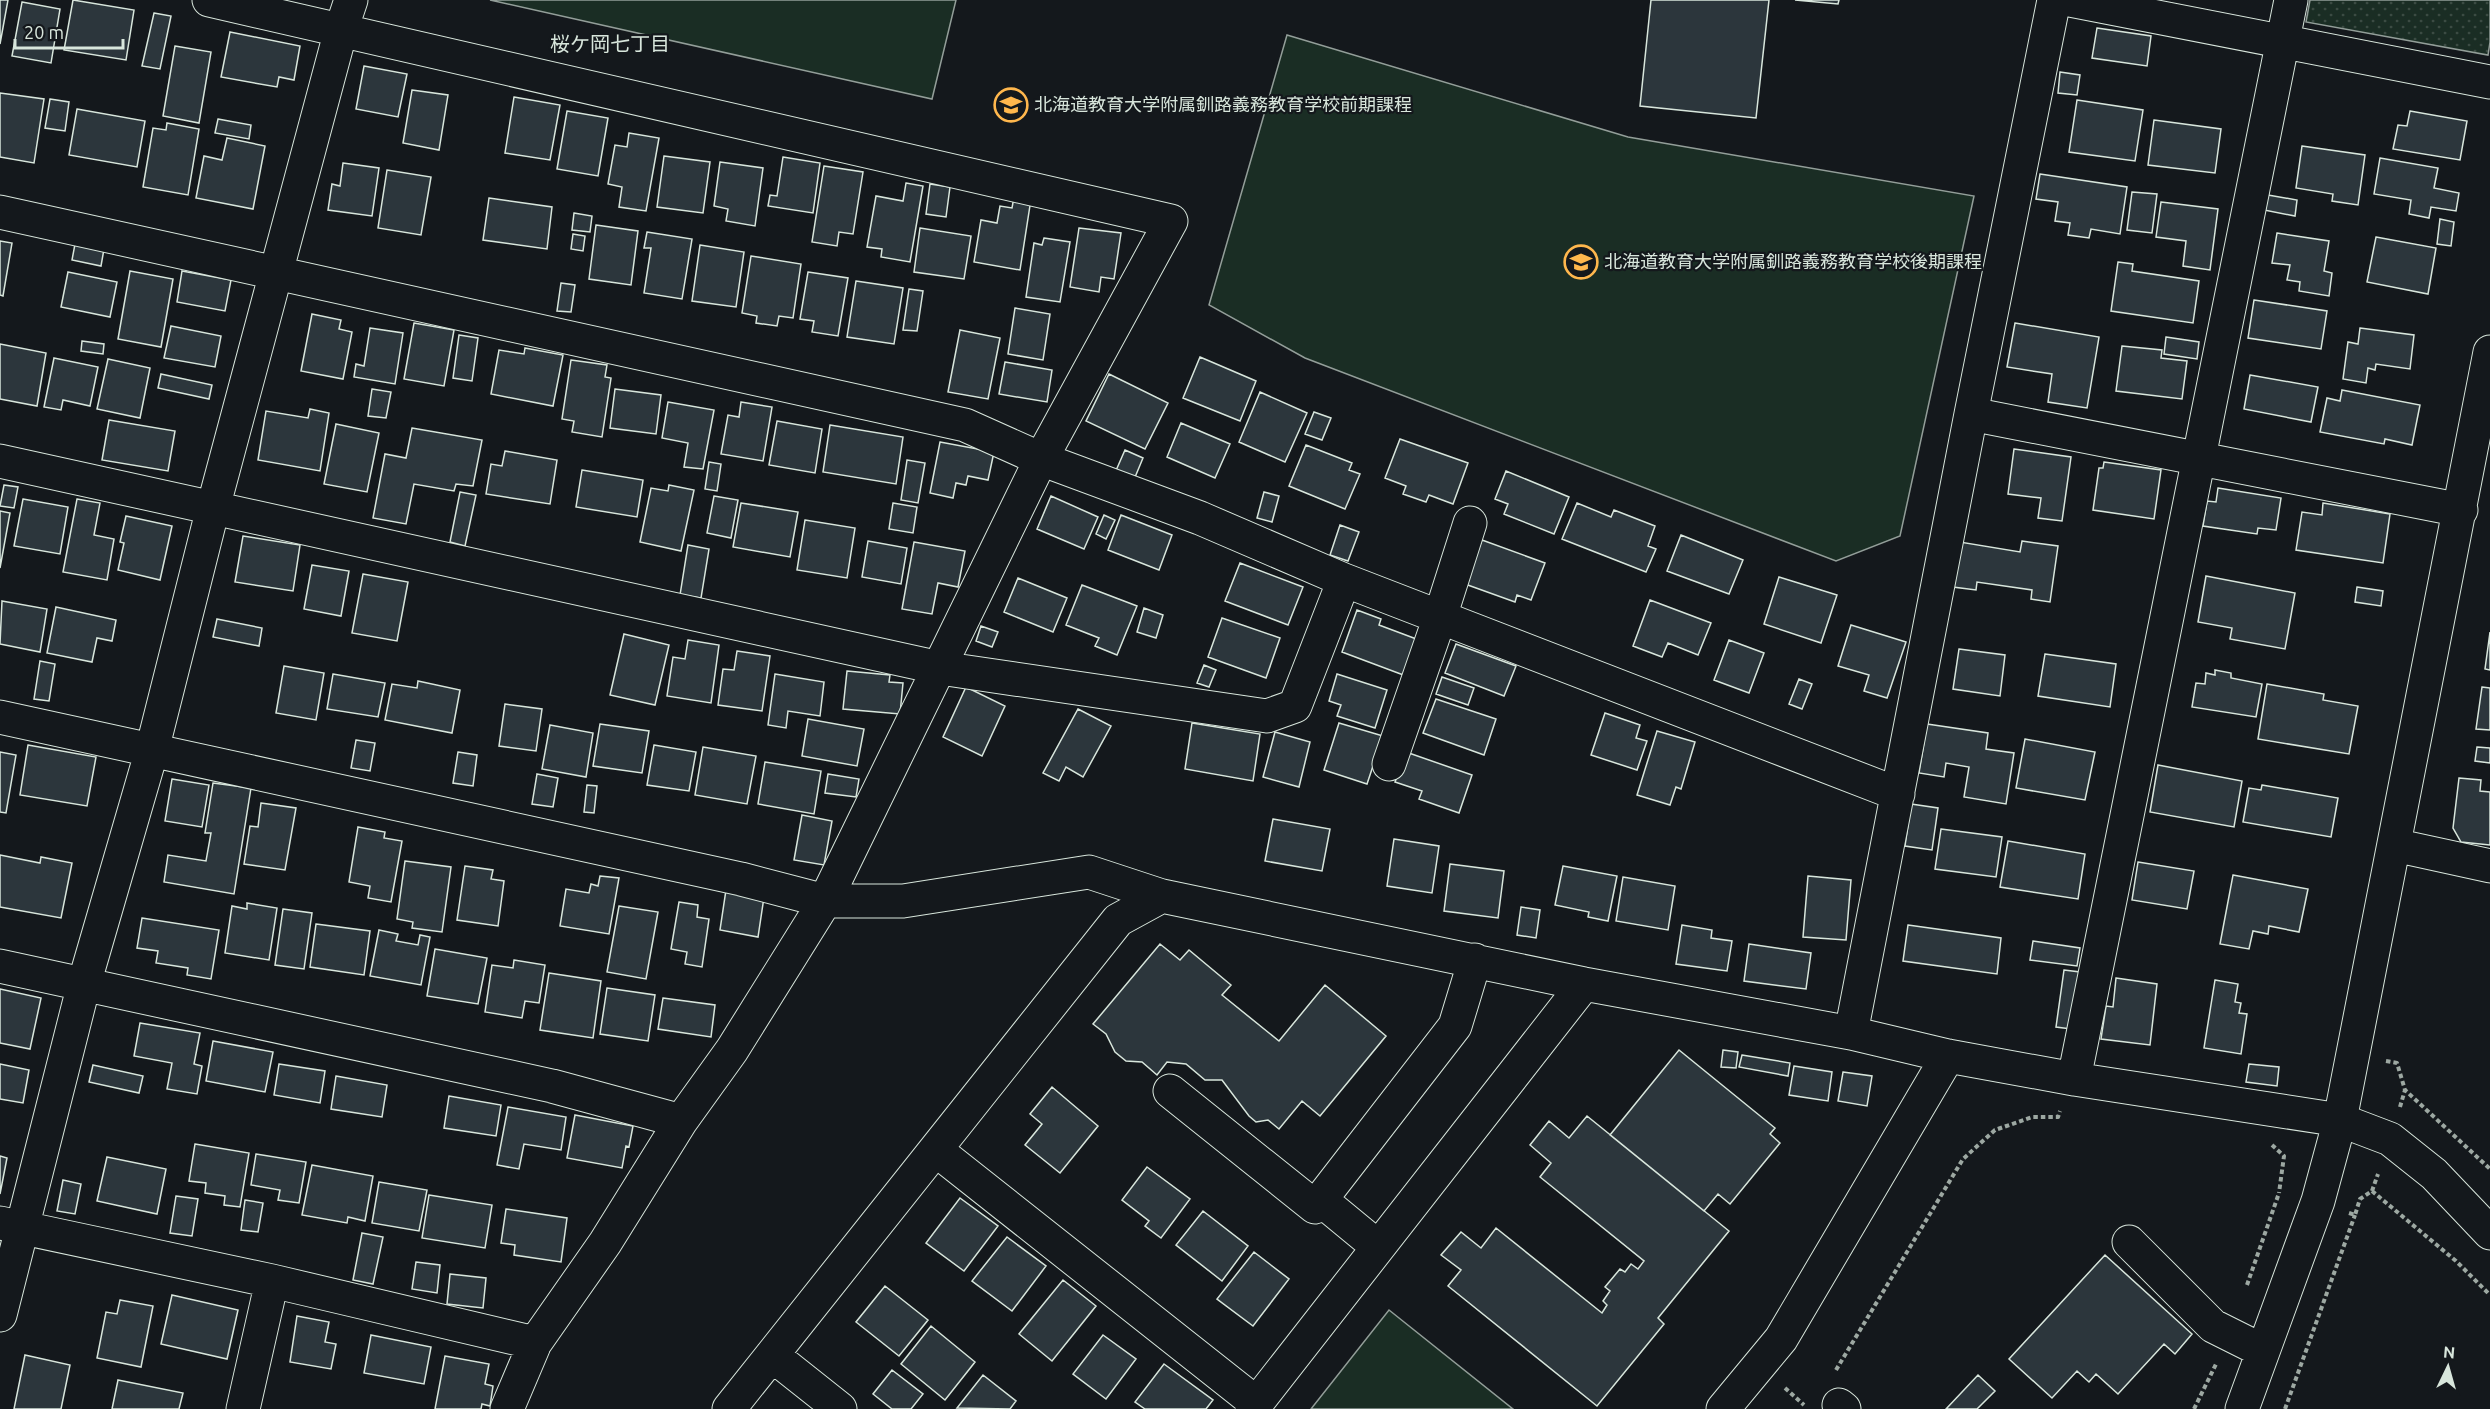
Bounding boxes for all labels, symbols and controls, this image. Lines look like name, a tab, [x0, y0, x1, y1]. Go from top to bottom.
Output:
scale bar	[15, 12, 123, 50]
text: 20 m	[24, 22, 64, 42]
district label: 桜ケ岡七丁目	[550, 32, 670, 55]
school or university icon: 北海道教育大学附属釧路義務教育学校前期課程	[993, 87, 1029, 123]
place label: 北海道教育大学附属釧路義務教育学校前期課程	[1034, 94, 1412, 114]
school or university icon: 北海道教育大学附属釧路義務教育学校後期課程	[1563, 244, 1599, 280]
place label: 北海道教育大学附属釧路義務教育学校後期課程	[1604, 251, 1982, 271]
north arrow	[2418, 1337, 2478, 1397]
text: N	[2443, 1343, 2456, 1362]

